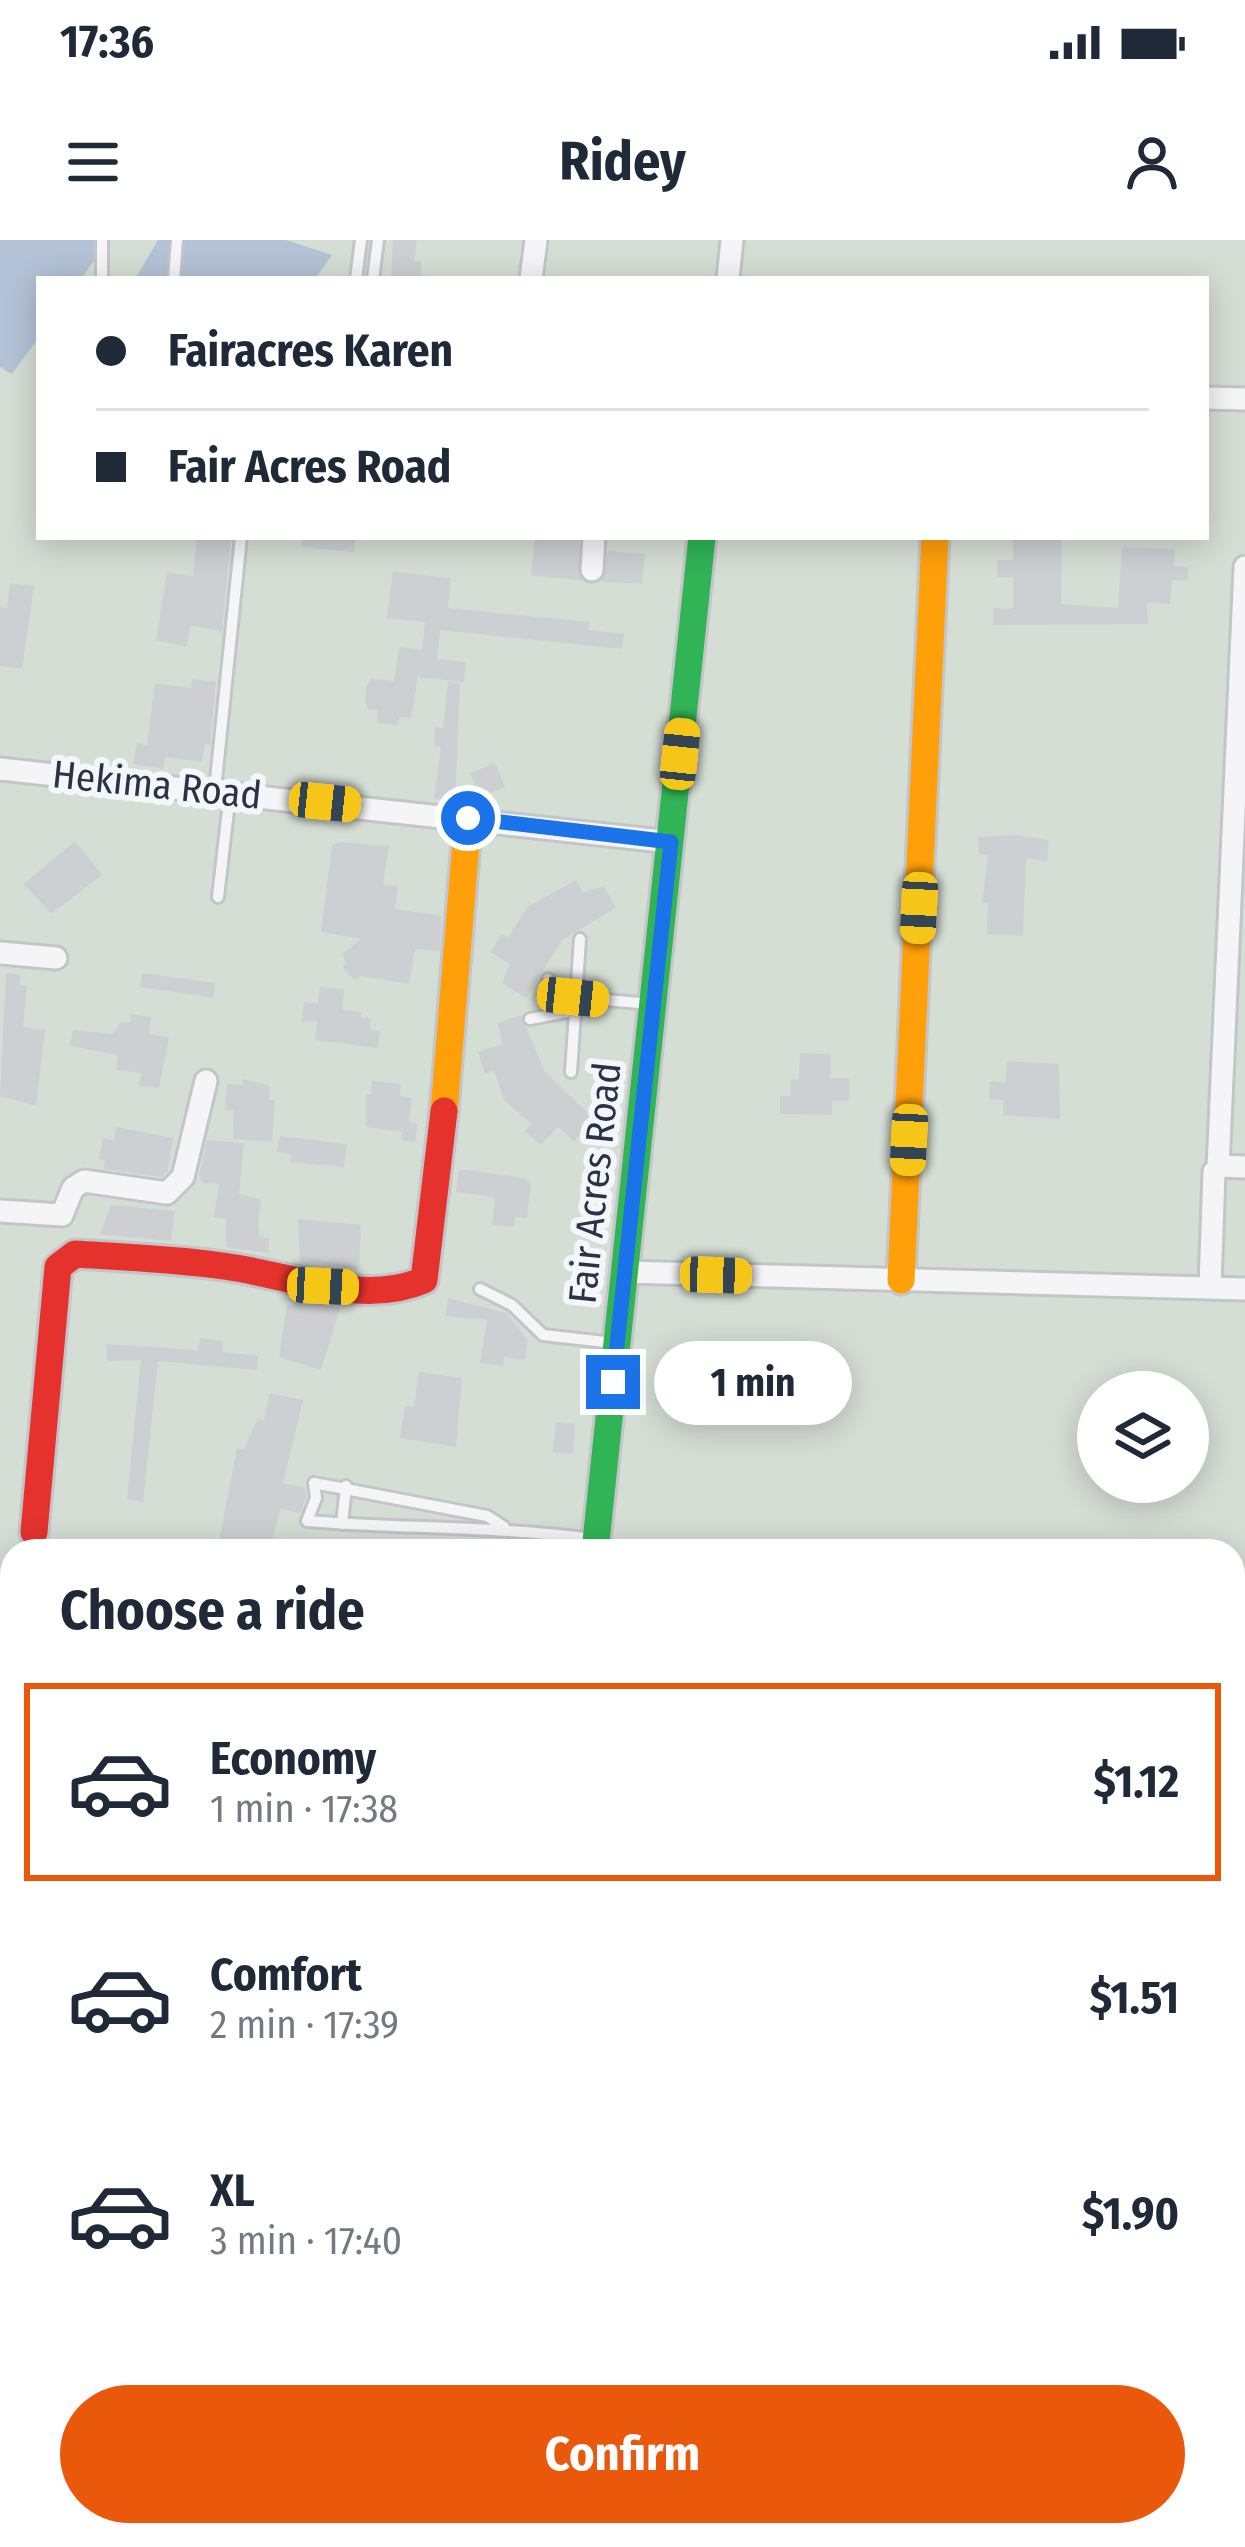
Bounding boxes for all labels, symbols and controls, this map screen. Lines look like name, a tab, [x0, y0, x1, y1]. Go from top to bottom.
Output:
text: 17:36	[60, 15, 154, 69]
icon: menu	[60, 129, 126, 195]
icon: person	[1119, 129, 1185, 195]
text: Ridey	[559, 130, 686, 194]
text: Fairacres Karen	[168, 324, 453, 378]
text: Fair Acres Road	[168, 440, 451, 494]
car	[658, 716, 702, 792]
street label: Hekima Road	[50, 751, 264, 819]
car	[287, 780, 363, 824]
route start	[441, 791, 495, 845]
car	[899, 871, 939, 945]
car	[535, 975, 611, 1019]
street label: Fair Acres Road	[559, 1060, 631, 1306]
car	[889, 1103, 929, 1177]
car	[679, 1256, 753, 1294]
car	[286, 1266, 360, 1306]
callout: 1 min	[655, 1340, 853, 1424]
route end	[586, 1355, 640, 1409]
text: 1 min	[711, 1360, 795, 1406]
map controls	[1077, 1371, 1209, 1503]
button: layers	[1077, 1371, 1209, 1503]
text: Choose a ride	[60, 1579, 365, 1643]
icon: car	[66, 1728, 174, 1836]
text: Economy	[210, 1732, 376, 1786]
text: $1.12	[1093, 1755, 1179, 1809]
text: 1 min · 17:38	[210, 1786, 398, 1832]
icon: car	[66, 1944, 174, 2052]
text: Comfort	[210, 1948, 362, 2002]
text: $1.51	[1090, 1971, 1179, 2025]
text: 2 min · 17:39	[210, 2002, 399, 2048]
icon: car	[66, 2160, 174, 2268]
text: XL	[210, 2164, 255, 2218]
text: $1.90	[1082, 2187, 1179, 2241]
text: 3 min · 17:40	[210, 2218, 402, 2264]
button: Confirm	[60, 2385, 1185, 2523]

